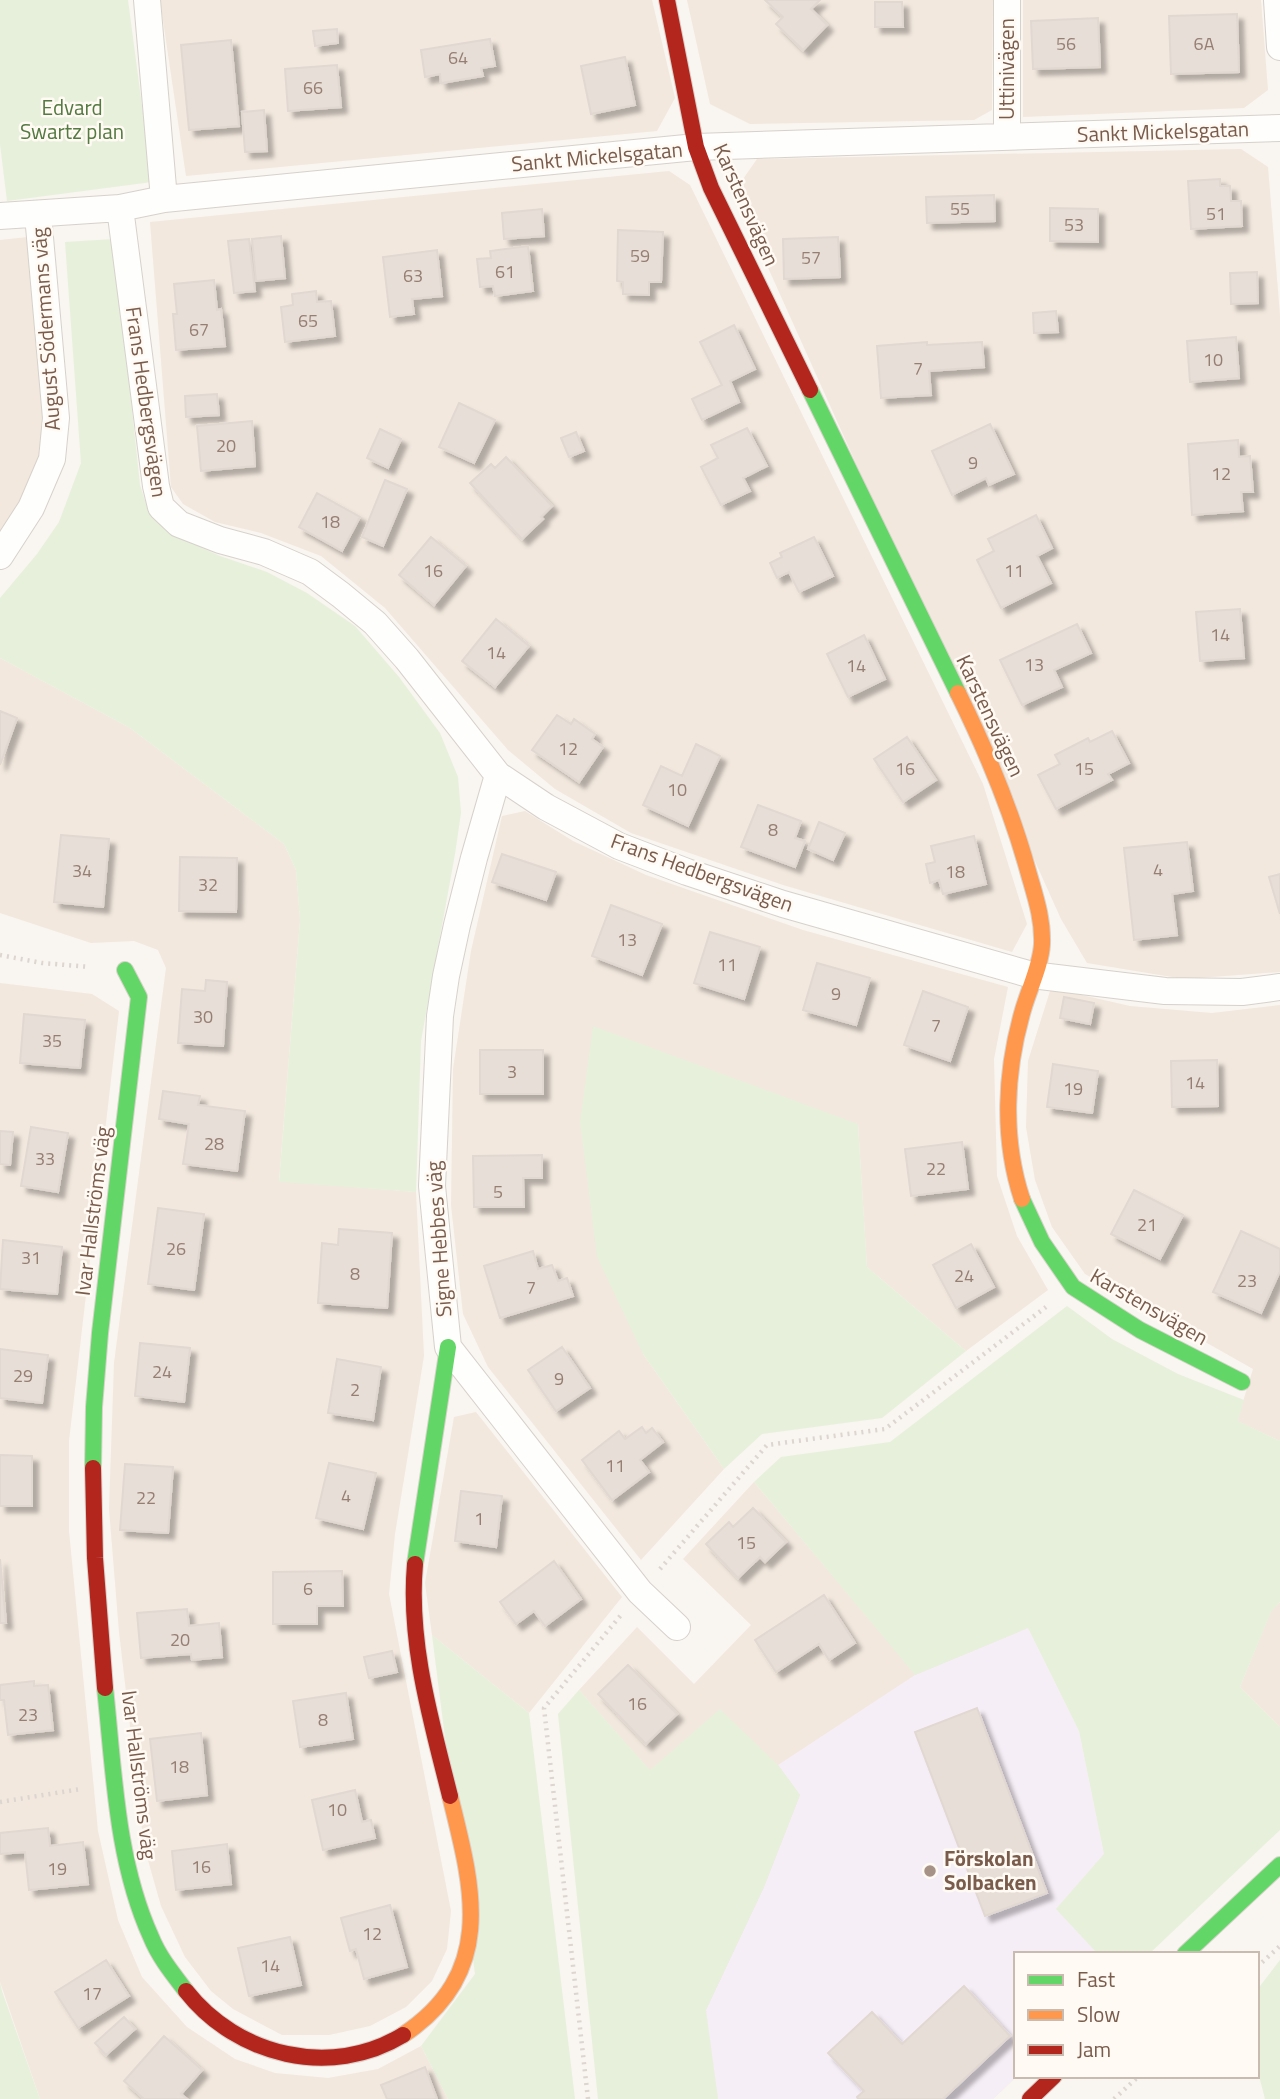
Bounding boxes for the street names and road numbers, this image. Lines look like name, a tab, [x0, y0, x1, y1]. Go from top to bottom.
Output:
street label: Uttinivägen	[990, 18, 1022, 120]
street label: Sankt Mickelsgatan	[1076, 112, 1249, 150]
street label: Sankt Mickelsgatan	[510, 133, 684, 179]
street label: Karstensvägen	[706, 138, 788, 271]
street label: August Södermans väg	[22, 226, 68, 432]
street label: Frans Hedbergsvägen	[118, 304, 176, 499]
street label: Karstensvägen	[949, 649, 1033, 782]
street label: Frans Hedbergsvägen	[607, 824, 798, 920]
street label: Ivar Hallströms väg	[66, 1124, 118, 1297]
street label: Signe Hebbes väg	[417, 1160, 459, 1318]
street label: Karstensvägen	[1085, 1259, 1214, 1353]
street label: Ivar Hallströms väg	[114, 1688, 166, 1862]

